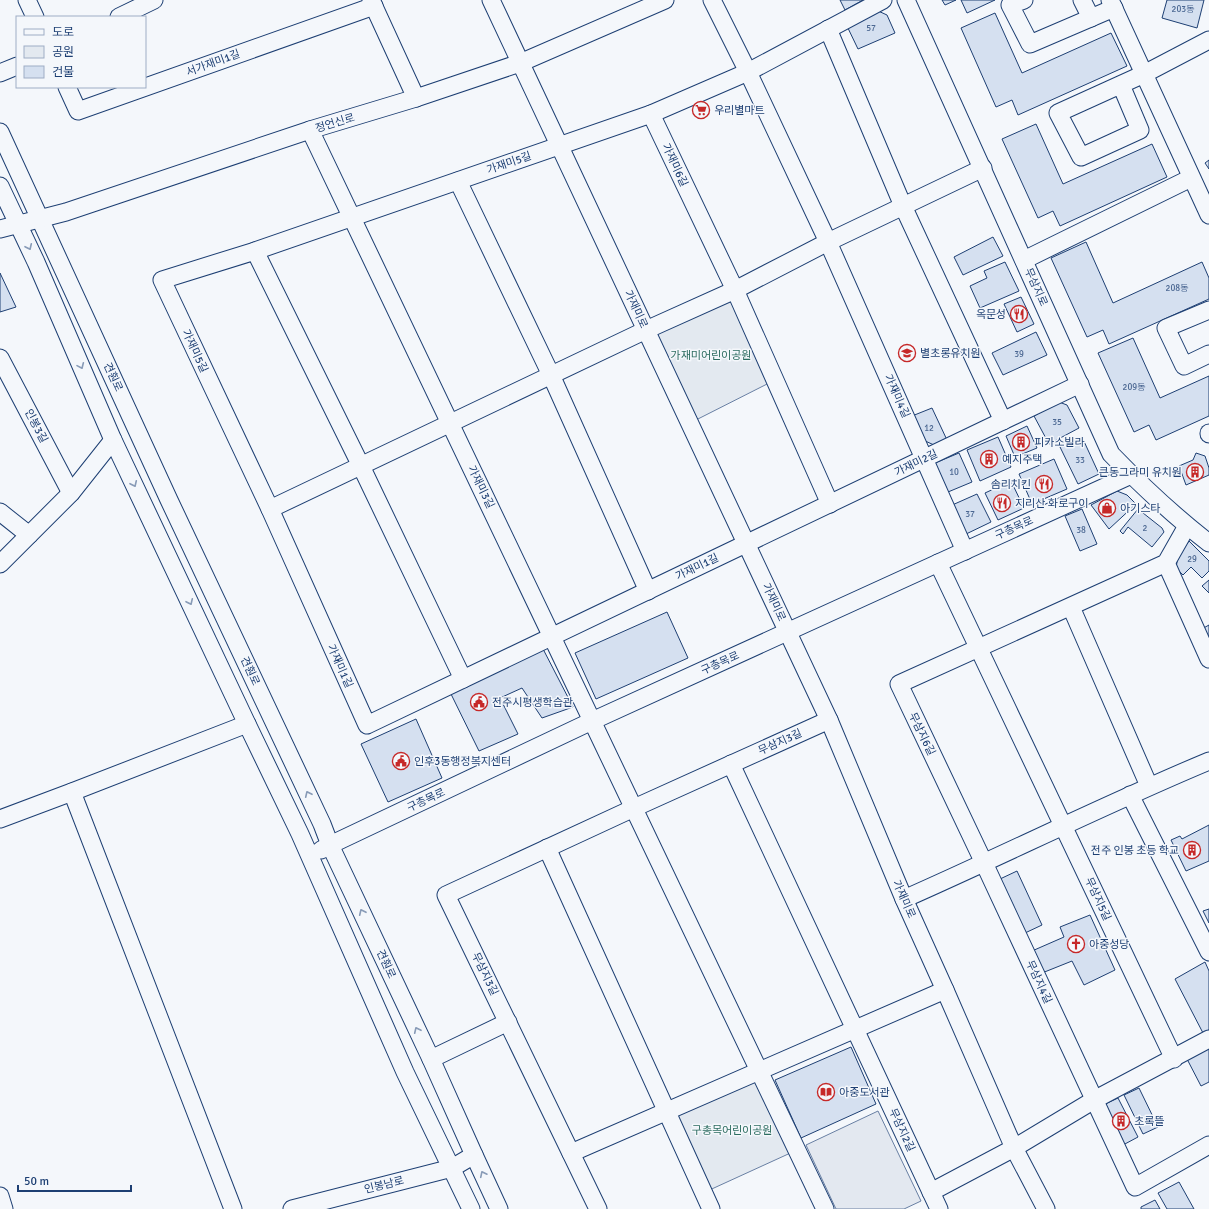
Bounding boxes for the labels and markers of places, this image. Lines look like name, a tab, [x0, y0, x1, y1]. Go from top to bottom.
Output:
supermarket icon: 우리별마트	[691, 100, 711, 120]
place label: 우리별마트	[714, 104, 765, 117]
restaurant icon: 옥문성	[1009, 304, 1029, 324]
place label: 옥문성	[976, 308, 1006, 321]
school or university icon: 별초롱유치원	[897, 343, 917, 363]
place label: 별초롱유치원	[920, 347, 981, 360]
building icon: 피카소빌라	[1011, 432, 1031, 452]
place label: 피카소빌라	[1034, 436, 1085, 449]
building icon: 예지주택	[979, 449, 999, 469]
place label: 예지주택	[1002, 453, 1042, 466]
building icon: 큰동그라미 유치원	[1185, 462, 1205, 482]
place label: 큰동그라미 유치원	[1099, 466, 1182, 479]
restaurant icon: 솜리치킨	[1034, 474, 1054, 494]
place label: 솜리치킨	[991, 478, 1031, 491]
restaurant icon: 지리산 화로구이	[992, 493, 1012, 513]
place label: 지리산 화로구이	[1015, 497, 1088, 510]
shop icon: 아기스타	[1097, 498, 1117, 518]
place label: 아기스타	[1120, 502, 1160, 515]
public building icon: 전주시평생학습관	[469, 692, 489, 712]
place label: 전주시평생학습관	[492, 696, 573, 709]
public building icon: 인후3동행정복지센터	[391, 751, 411, 771]
place label: 인후3동행정복지센터	[414, 755, 511, 768]
building icon: 전주 인봉 초등 학교	[1182, 840, 1202, 860]
place label: 전주 인봉 초등 학교	[1091, 844, 1179, 857]
church icon: 아중성당	[1066, 934, 1086, 954]
place label: 아중성당	[1089, 938, 1129, 951]
library icon: 아중도서관	[816, 1082, 836, 1102]
place label: 아중도서관	[839, 1086, 890, 1099]
building icon: 초록뜰	[1111, 1111, 1131, 1131]
place label: 초록뜰	[1134, 1115, 1164, 1128]

